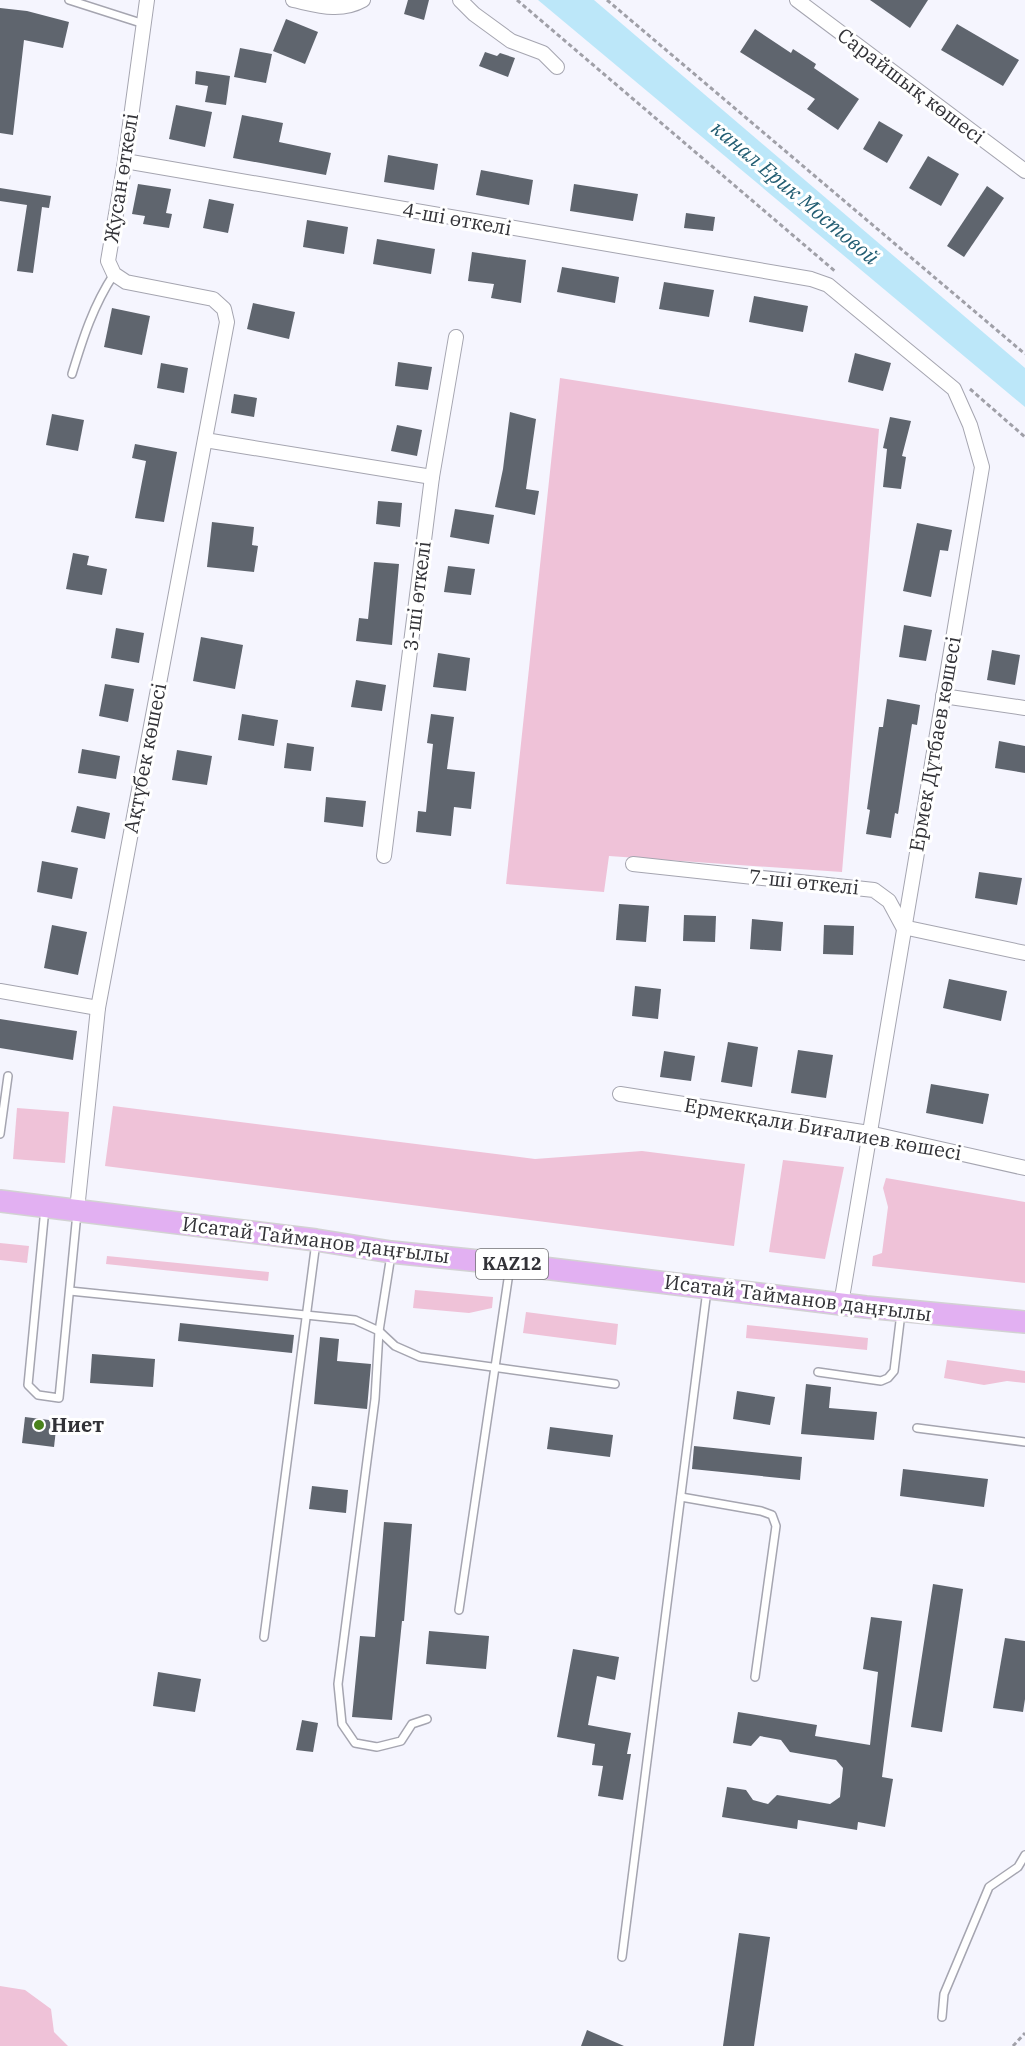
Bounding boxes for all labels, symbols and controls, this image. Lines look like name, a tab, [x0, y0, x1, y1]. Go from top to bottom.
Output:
street label: Сарайшық көшесі	[832, 21, 990, 150]
street label: Жусан өткелі	[97, 111, 144, 245]
water label: канал Ерик Мостовой	[706, 114, 885, 271]
street label: 4-шi өткелi	[400, 196, 514, 241]
street label: 3-шi өткелi	[396, 539, 437, 652]
street label: Ермек Дүтбаев көшесi	[902, 634, 967, 854]
street label: Ақтүбек көшесi	[117, 681, 172, 835]
street label: 7-шi өткелi	[748, 862, 860, 901]
street label: Ермекқали Биғалиев көшесі	[682, 1091, 964, 1166]
street label: Исатай Тайманов даңғылы	[181, 1210, 451, 1269]
road number: KAZ12	[476, 1249, 548, 1279]
street label: Исатай Тайманов даңғылы	[663, 1268, 933, 1327]
place label: Ниет	[51, 1411, 104, 1438]
marker: Ниет	[32, 1418, 46, 1432]

